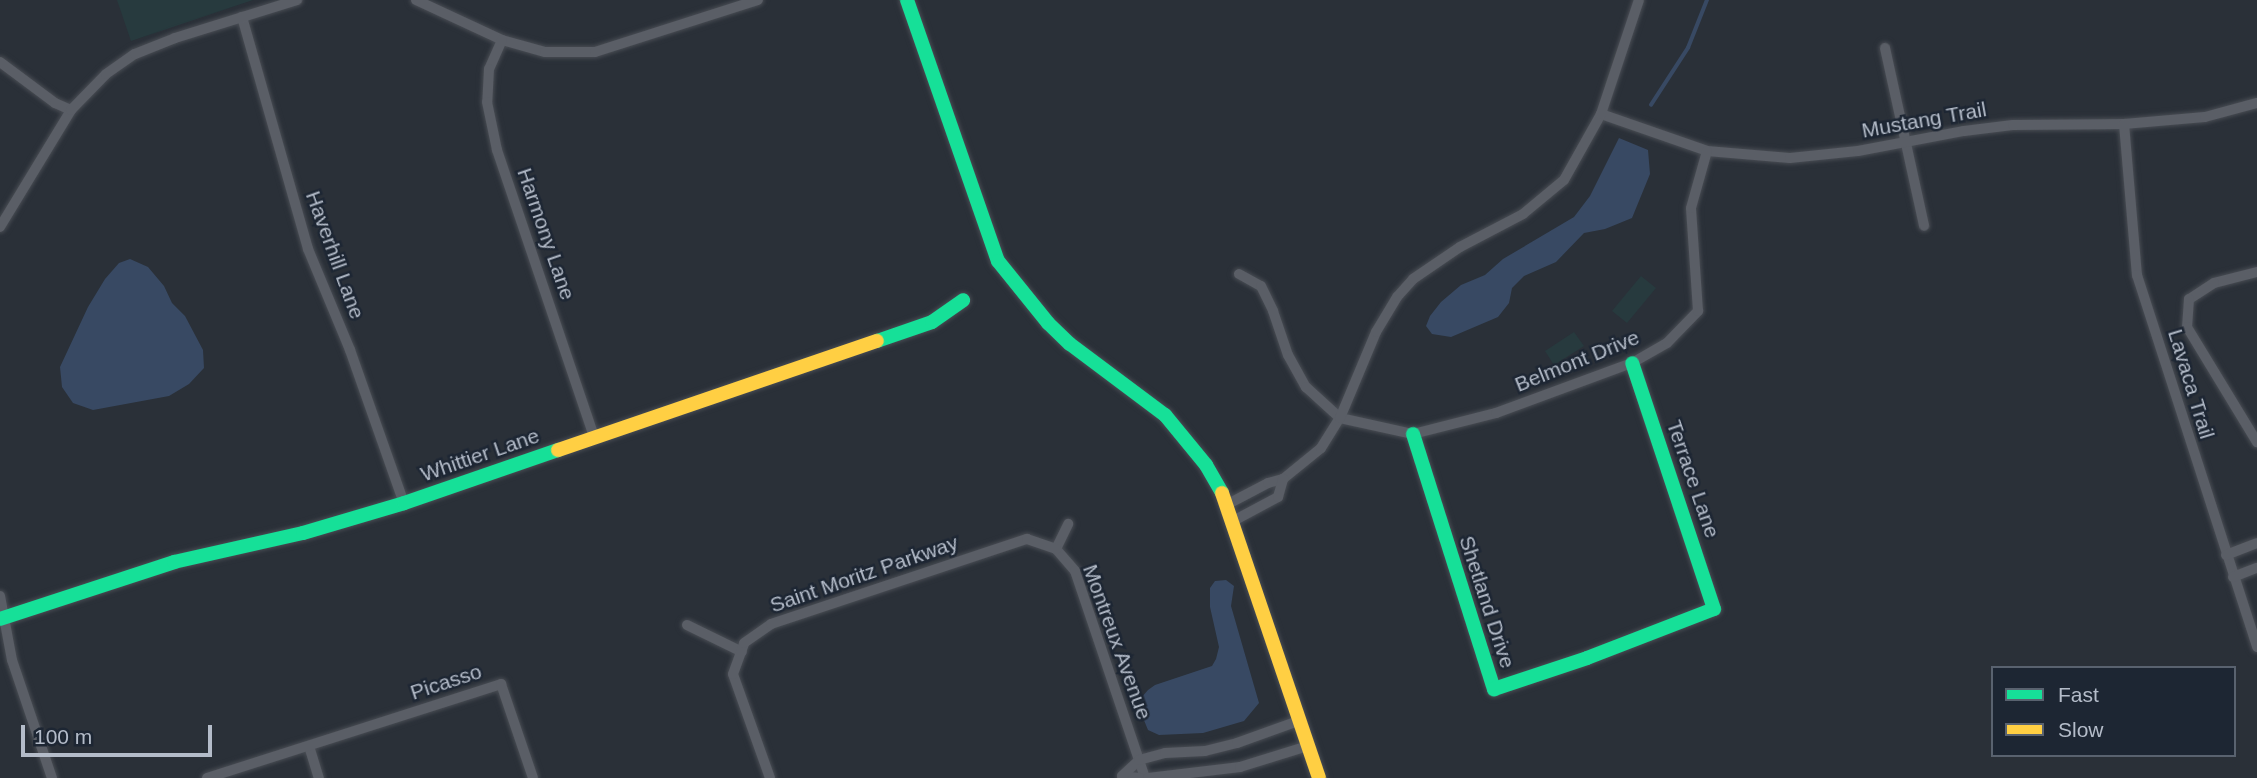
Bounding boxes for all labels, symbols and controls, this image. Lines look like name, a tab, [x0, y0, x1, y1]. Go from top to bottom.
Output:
street label: Mustang Trail	[1860, 97, 1988, 143]
street label: Harmony Lane	[512, 165, 580, 303]
street label: Haverhill Lane	[300, 188, 370, 322]
street label: Belmont Drive	[1511, 325, 1643, 397]
street label: Lavaca Trail	[2162, 326, 2220, 442]
street label: Terrace Lane	[1661, 417, 1725, 541]
street label: Whittier Lane	[417, 423, 543, 487]
street label: Saint Moritz Parkway	[767, 530, 961, 618]
street label: Shetland Drive	[1454, 533, 1520, 671]
street label: Montreux Avenue	[1077, 561, 1157, 723]
street label: Picasso	[407, 659, 485, 705]
legend	[1991, 666, 2236, 757]
text: Fast	[2058, 683, 2099, 706]
scale bar	[24, 712, 215, 756]
text: Slow	[2058, 718, 2104, 741]
text: 100 m	[34, 725, 92, 748]

